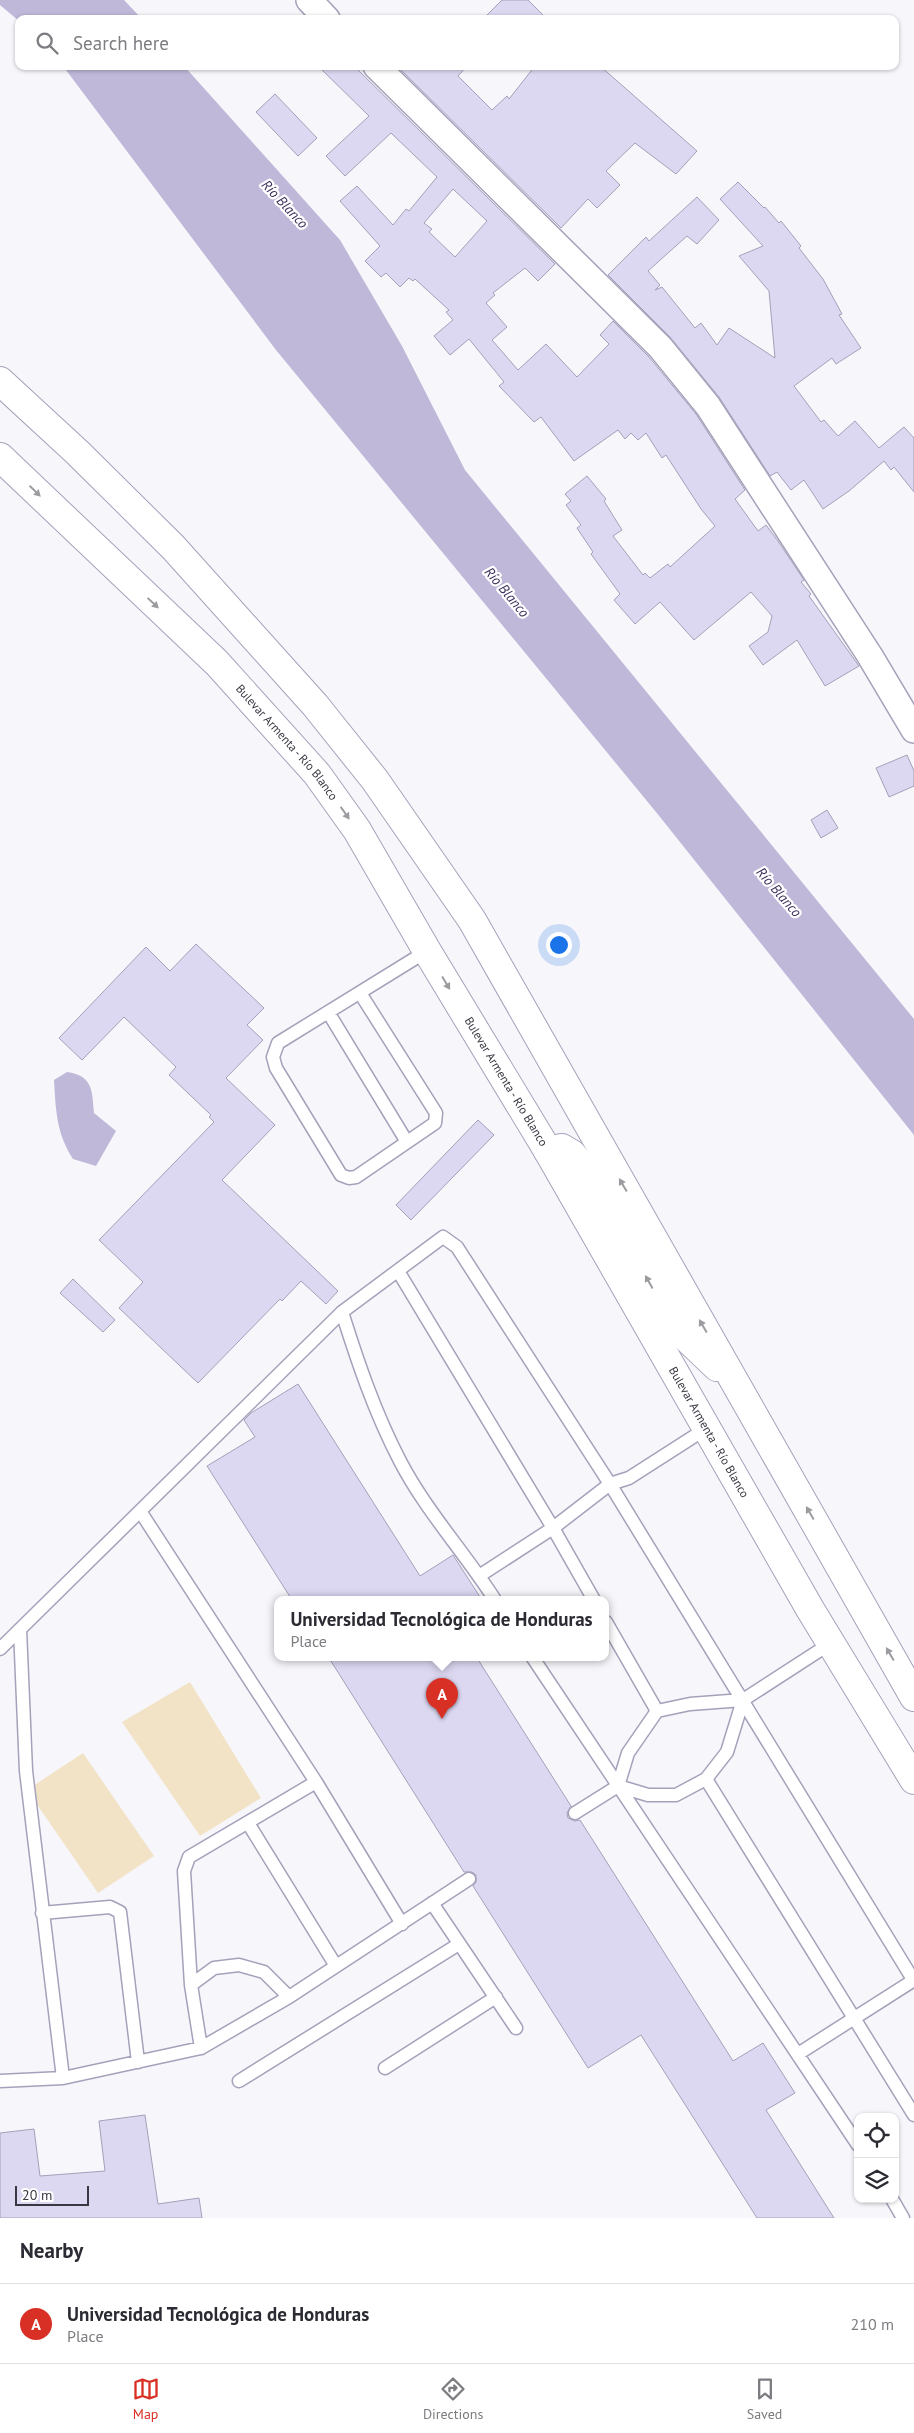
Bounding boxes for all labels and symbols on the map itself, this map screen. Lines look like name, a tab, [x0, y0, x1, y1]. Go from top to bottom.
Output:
water label: Río Blanco	[258, 176, 312, 232]
one-way arrow	[29, 485, 41, 497]
water label: Río Blanco	[481, 563, 533, 621]
one-way arrow	[147, 597, 159, 609]
street label: Bulevar Armenta - Río Blanco	[233, 681, 341, 803]
one-way arrow	[340, 806, 350, 820]
water label: Río Blanco	[752, 863, 806, 921]
your location	[546, 932, 572, 958]
one-way arrow	[441, 976, 450, 989]
street label: Bulevar Armenta - Río Blanco	[462, 1014, 551, 1149]
one-way arrow	[618, 1179, 627, 1192]
one-way arrow	[645, 1275, 653, 1289]
one-way arrow	[699, 1320, 708, 1333]
street label: Bulevar Armenta - Río Blanco	[666, 1364, 753, 1500]
one-way arrow	[805, 1506, 814, 1520]
one-way arrow	[886, 1647, 894, 1662]
pin: A	[426, 1678, 458, 1719]
scale bar	[15, 2183, 89, 2206]

